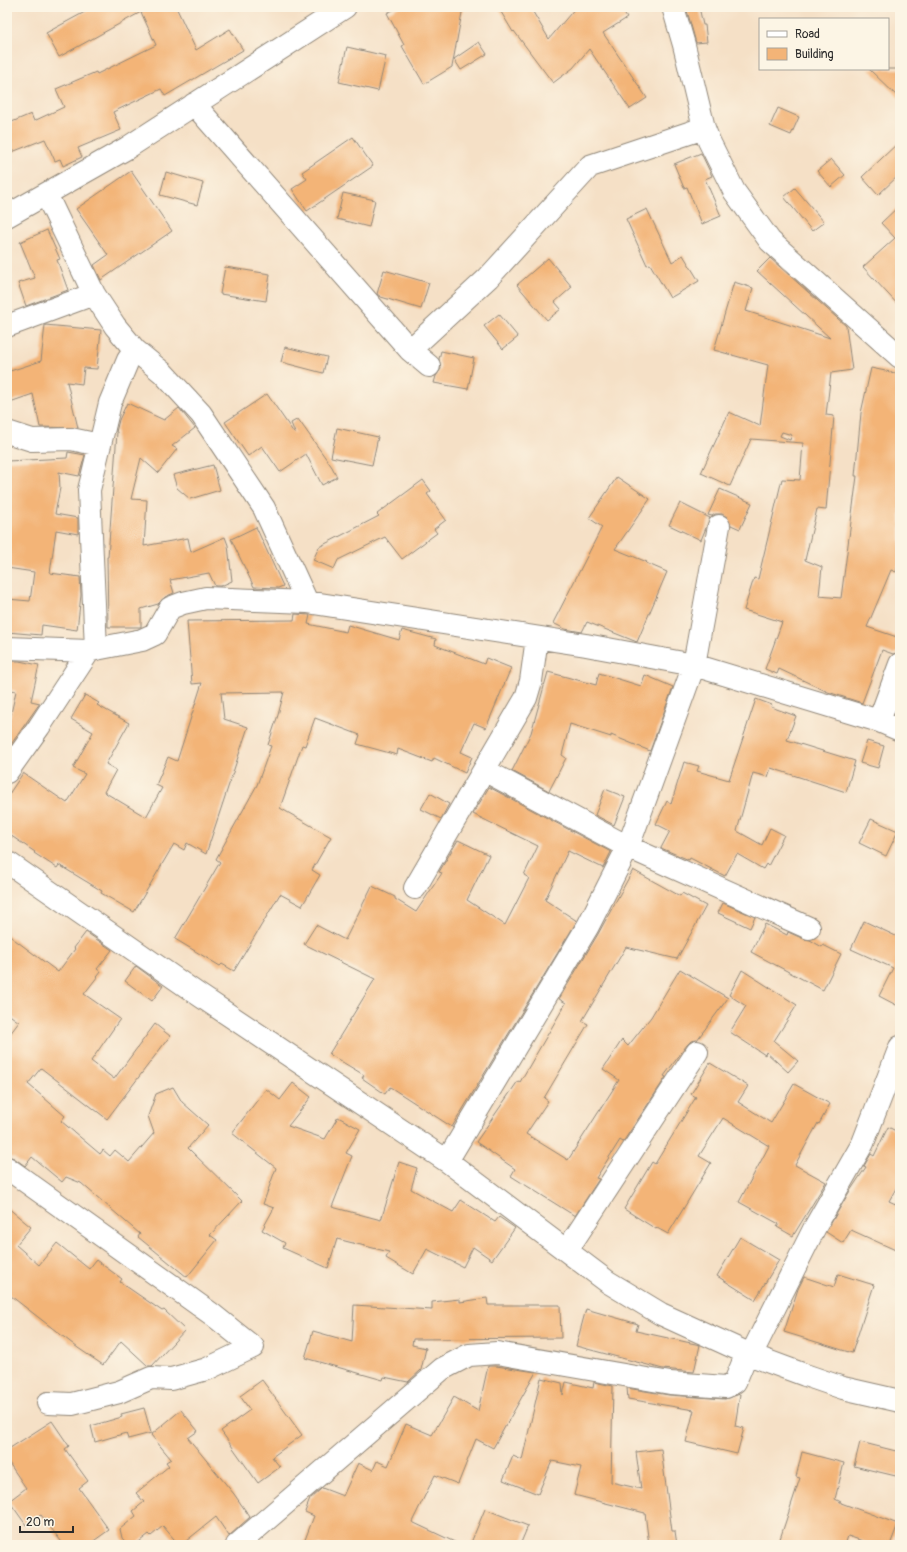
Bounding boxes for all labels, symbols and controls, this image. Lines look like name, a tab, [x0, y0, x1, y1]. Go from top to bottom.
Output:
legend	[759, 18, 889, 70]
text: Road	[795, 27, 820, 42]
text: Building	[795, 47, 834, 62]
scale bar	[20, 1508, 73, 1534]
text: 20 m	[26, 1515, 55, 1530]

